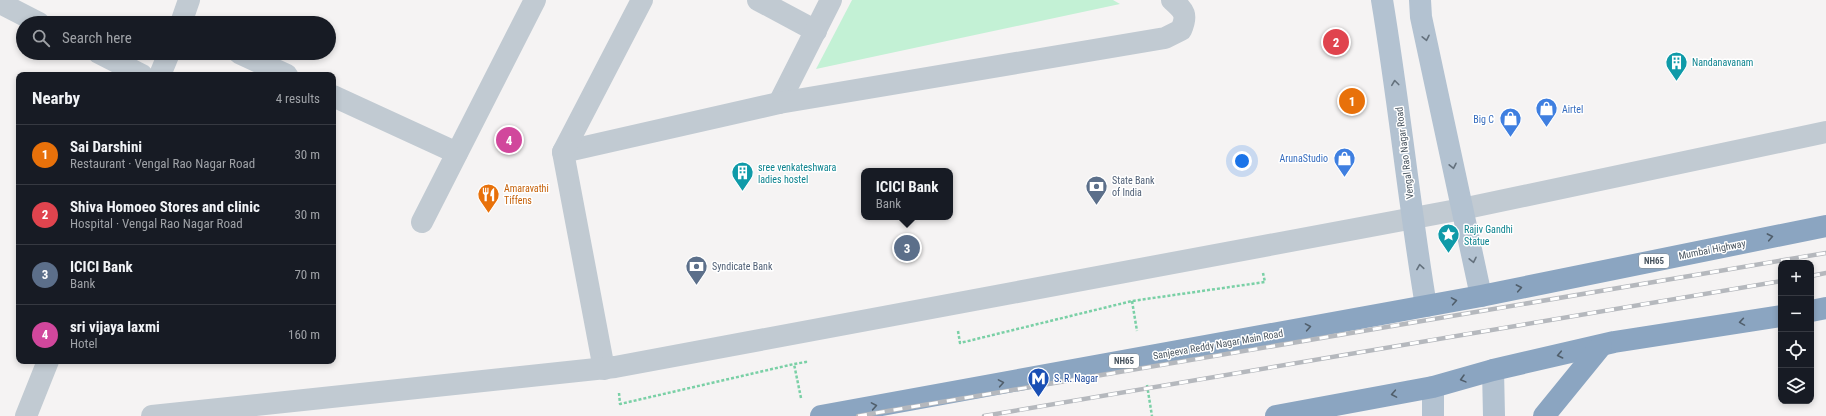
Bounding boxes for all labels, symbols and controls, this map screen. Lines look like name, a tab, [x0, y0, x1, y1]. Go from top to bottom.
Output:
search box	[16, 16, 336, 60]
icon: search	[30, 27, 52, 49]
pin: 2	[1323, 27, 1349, 57]
text: Search here	[62, 29, 132, 47]
one-way arrow	[1421, 35, 1429, 42]
building icon: Nandanavanam	[1664, 49, 1690, 82]
place label: Nandanavanam	[1692, 57, 1753, 68]
one-way arrow	[1391, 80, 1400, 86]
pin: 1	[1339, 86, 1365, 116]
text: Nearby	[32, 88, 80, 108]
text: 4 results	[276, 91, 320, 106]
shop icon: Airtel	[1534, 96, 1560, 129]
place label: Airtel	[1562, 104, 1583, 115]
street label: Vengal Rao Nagar Road	[1393, 106, 1416, 200]
shop icon: Big C	[1497, 106, 1523, 139]
place label: Big C	[1473, 114, 1494, 125]
pin: 4	[496, 125, 522, 155]
text: Sai Darshini	[70, 138, 142, 156]
shop icon: ArunaStudio	[1331, 145, 1357, 178]
text: 1	[42, 147, 48, 162]
text: 30 m	[294, 147, 320, 162]
your location	[1232, 151, 1252, 171]
place label: ArunaStudio	[1279, 153, 1328, 164]
text: Restaurant · Vengal Rao Nagar Road	[70, 156, 255, 171]
building icon: sree venkateshwara ladies hostel	[730, 160, 756, 193]
place label: sree venkateshwara ladies hostel	[758, 162, 836, 185]
one-way arrow	[1448, 162, 1456, 169]
popup	[861, 168, 953, 220]
bank icon: State Bank of India	[1084, 173, 1110, 206]
place label: State Bank of India	[1112, 175, 1155, 198]
text: ICICI Bank	[876, 178, 938, 196]
restaurant icon: Amaravathi Tiffens	[475, 181, 501, 214]
place label: Amaravathi Tiffens	[504, 183, 549, 206]
text: Bank	[876, 196, 901, 211]
text: Shiva Homoeo Stores and clinic	[70, 198, 260, 216]
text: 2	[42, 207, 48, 222]
text: 30 m	[294, 207, 320, 222]
text: Hospital · Vengal Rao Nagar Road	[70, 216, 243, 231]
place icon: Rajiv Gandhi Statue	[1435, 222, 1461, 255]
place label: Rajiv Gandhi Statue	[1464, 224, 1513, 247]
pin: 3	[894, 233, 920, 263]
one-way arrow	[1767, 234, 1773, 242]
street label: Mumbai Highway	[1678, 238, 1746, 261]
bank icon: Syndicate Bank	[683, 253, 709, 286]
road number: NH65	[1639, 254, 1669, 268]
one-way arrow	[1469, 257, 1477, 264]
text: ICICI Bank	[70, 258, 133, 276]
map controls	[1778, 260, 1814, 404]
button: +	[1778, 260, 1814, 296]
place label: Syndicate Bank	[712, 261, 773, 272]
one-way arrow	[1416, 264, 1425, 270]
text: 3	[42, 267, 48, 282]
text: 70 m	[294, 267, 320, 282]
text: Bank	[70, 276, 95, 291]
one-way arrow	[1516, 285, 1523, 293]
button: −	[1778, 296, 1814, 332]
one-way arrow	[1451, 297, 1457, 306]
one-way arrow	[1739, 317, 1746, 326]
text: sri vijaya laxmi	[70, 318, 160, 336]
one-way arrow	[1305, 323, 1311, 332]
text: 4	[42, 327, 48, 342]
text: 160 m	[288, 327, 320, 342]
street label: Sanjeeva Reddy Nagar Main Road	[1152, 328, 1284, 361]
button: locate	[1778, 332, 1814, 368]
text: Hotel	[70, 336, 98, 351]
one-way arrow	[1556, 350, 1563, 359]
road number: NH65	[1109, 354, 1139, 368]
metro station icon: S. R. Nagar	[1026, 365, 1052, 398]
button: layers	[1778, 368, 1814, 404]
place label: S. R. Nagar	[1054, 373, 1098, 384]
one-way arrow	[1460, 374, 1467, 383]
one-way arrow	[998, 379, 1005, 388]
one-way arrow	[1391, 390, 1397, 398]
one-way arrow	[870, 403, 877, 411]

